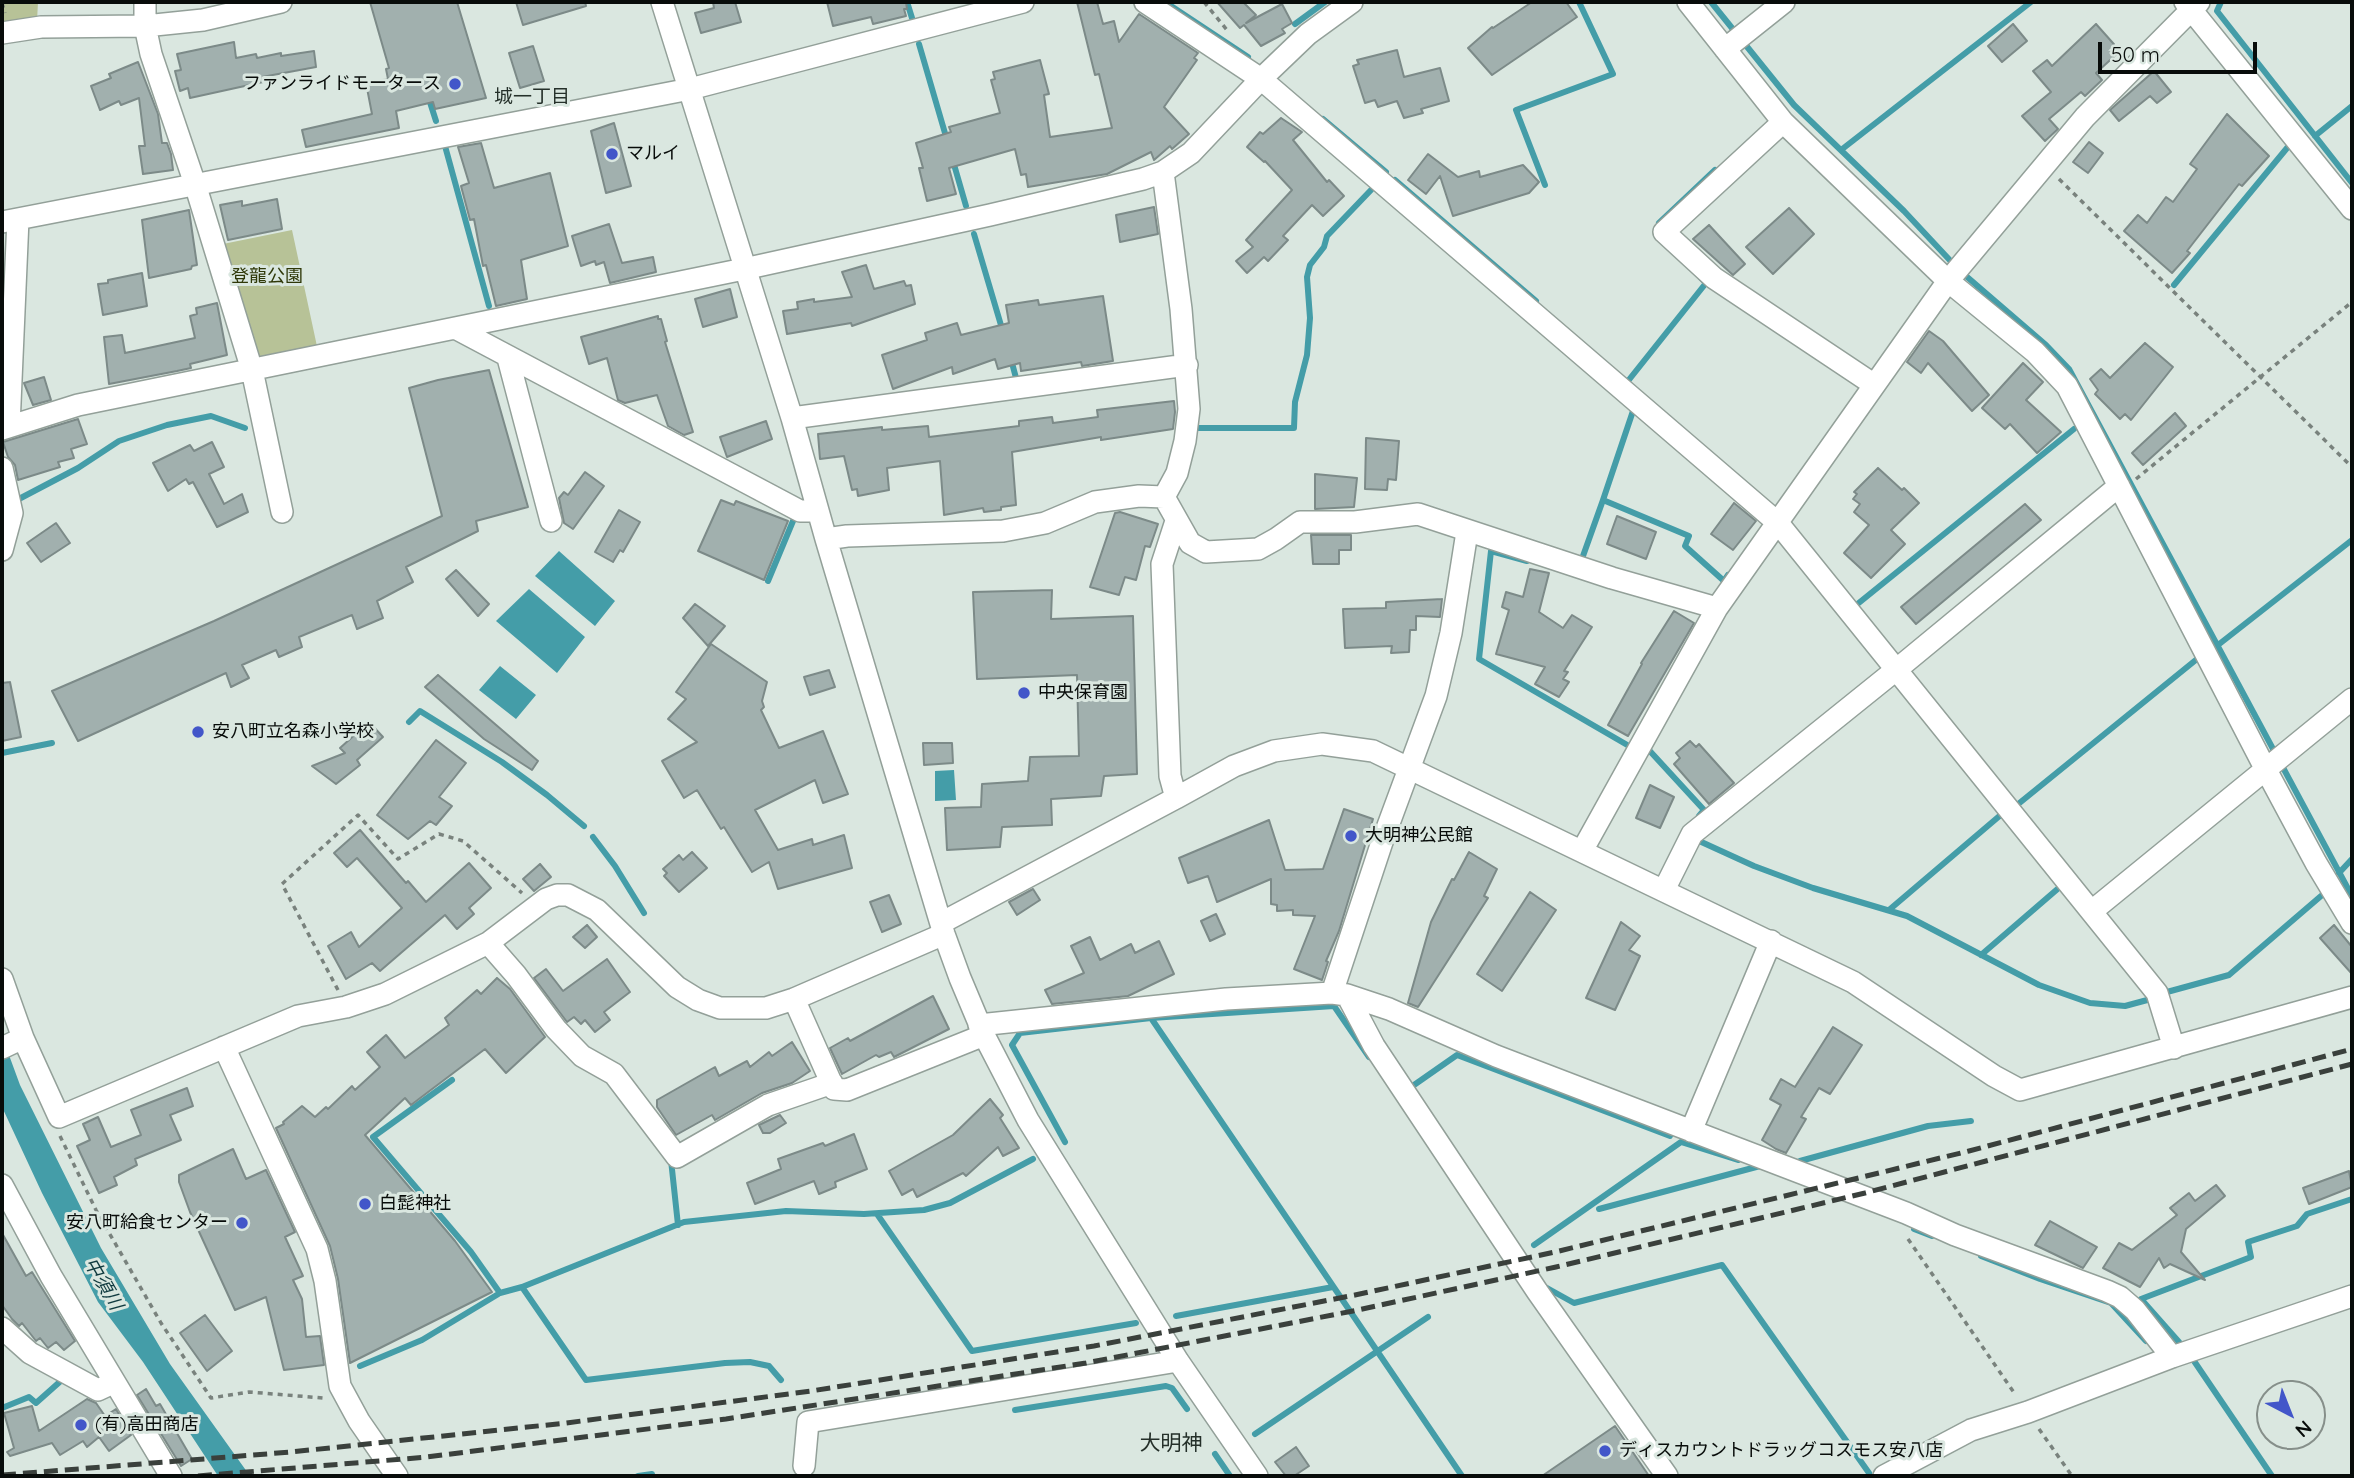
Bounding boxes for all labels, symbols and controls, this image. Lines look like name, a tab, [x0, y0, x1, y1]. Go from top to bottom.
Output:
scale bar	[2102, 28, 2261, 72]
text: 50 m	[2111, 41, 2160, 67]
place label: ファンライドモータース	[243, 73, 441, 95]
marker: ファンライドモータース	[447, 76, 463, 92]
district label: 城一丁目	[494, 86, 570, 108]
place label: マルイ	[626, 143, 680, 165]
marker: マルイ	[604, 146, 620, 162]
park label: 登龍公園	[231, 266, 303, 288]
place label: 中央保育園	[1038, 682, 1128, 704]
marker: 中央保育園	[1016, 685, 1032, 701]
place label: 安八町立名森小学校	[212, 721, 374, 743]
marker: 安八町立名森小学校	[190, 724, 206, 740]
place label: 大明神公民館	[1365, 825, 1473, 847]
marker: 大明神公民館	[1343, 828, 1359, 844]
place label: 白髭神社	[379, 1193, 451, 1215]
marker: 白髭神社	[357, 1196, 373, 1212]
place label: 安八町給食センター	[66, 1212, 228, 1234]
marker: 安八町給食センター	[234, 1215, 250, 1231]
water label: 中須川	[79, 1254, 127, 1314]
north arrow	[2256, 1380, 2326, 1450]
place label: (有)高田商店	[95, 1414, 198, 1436]
text: N	[2290, 1416, 2317, 1443]
marker: (有)高田商店	[73, 1417, 89, 1433]
district label: 大明神	[1140, 1431, 1202, 1457]
place label: ディスカウントドラッグコスモス安八店	[1619, 1440, 1943, 1462]
marker: ディスカウントドラッグコスモス安八店	[1597, 1443, 1613, 1459]

